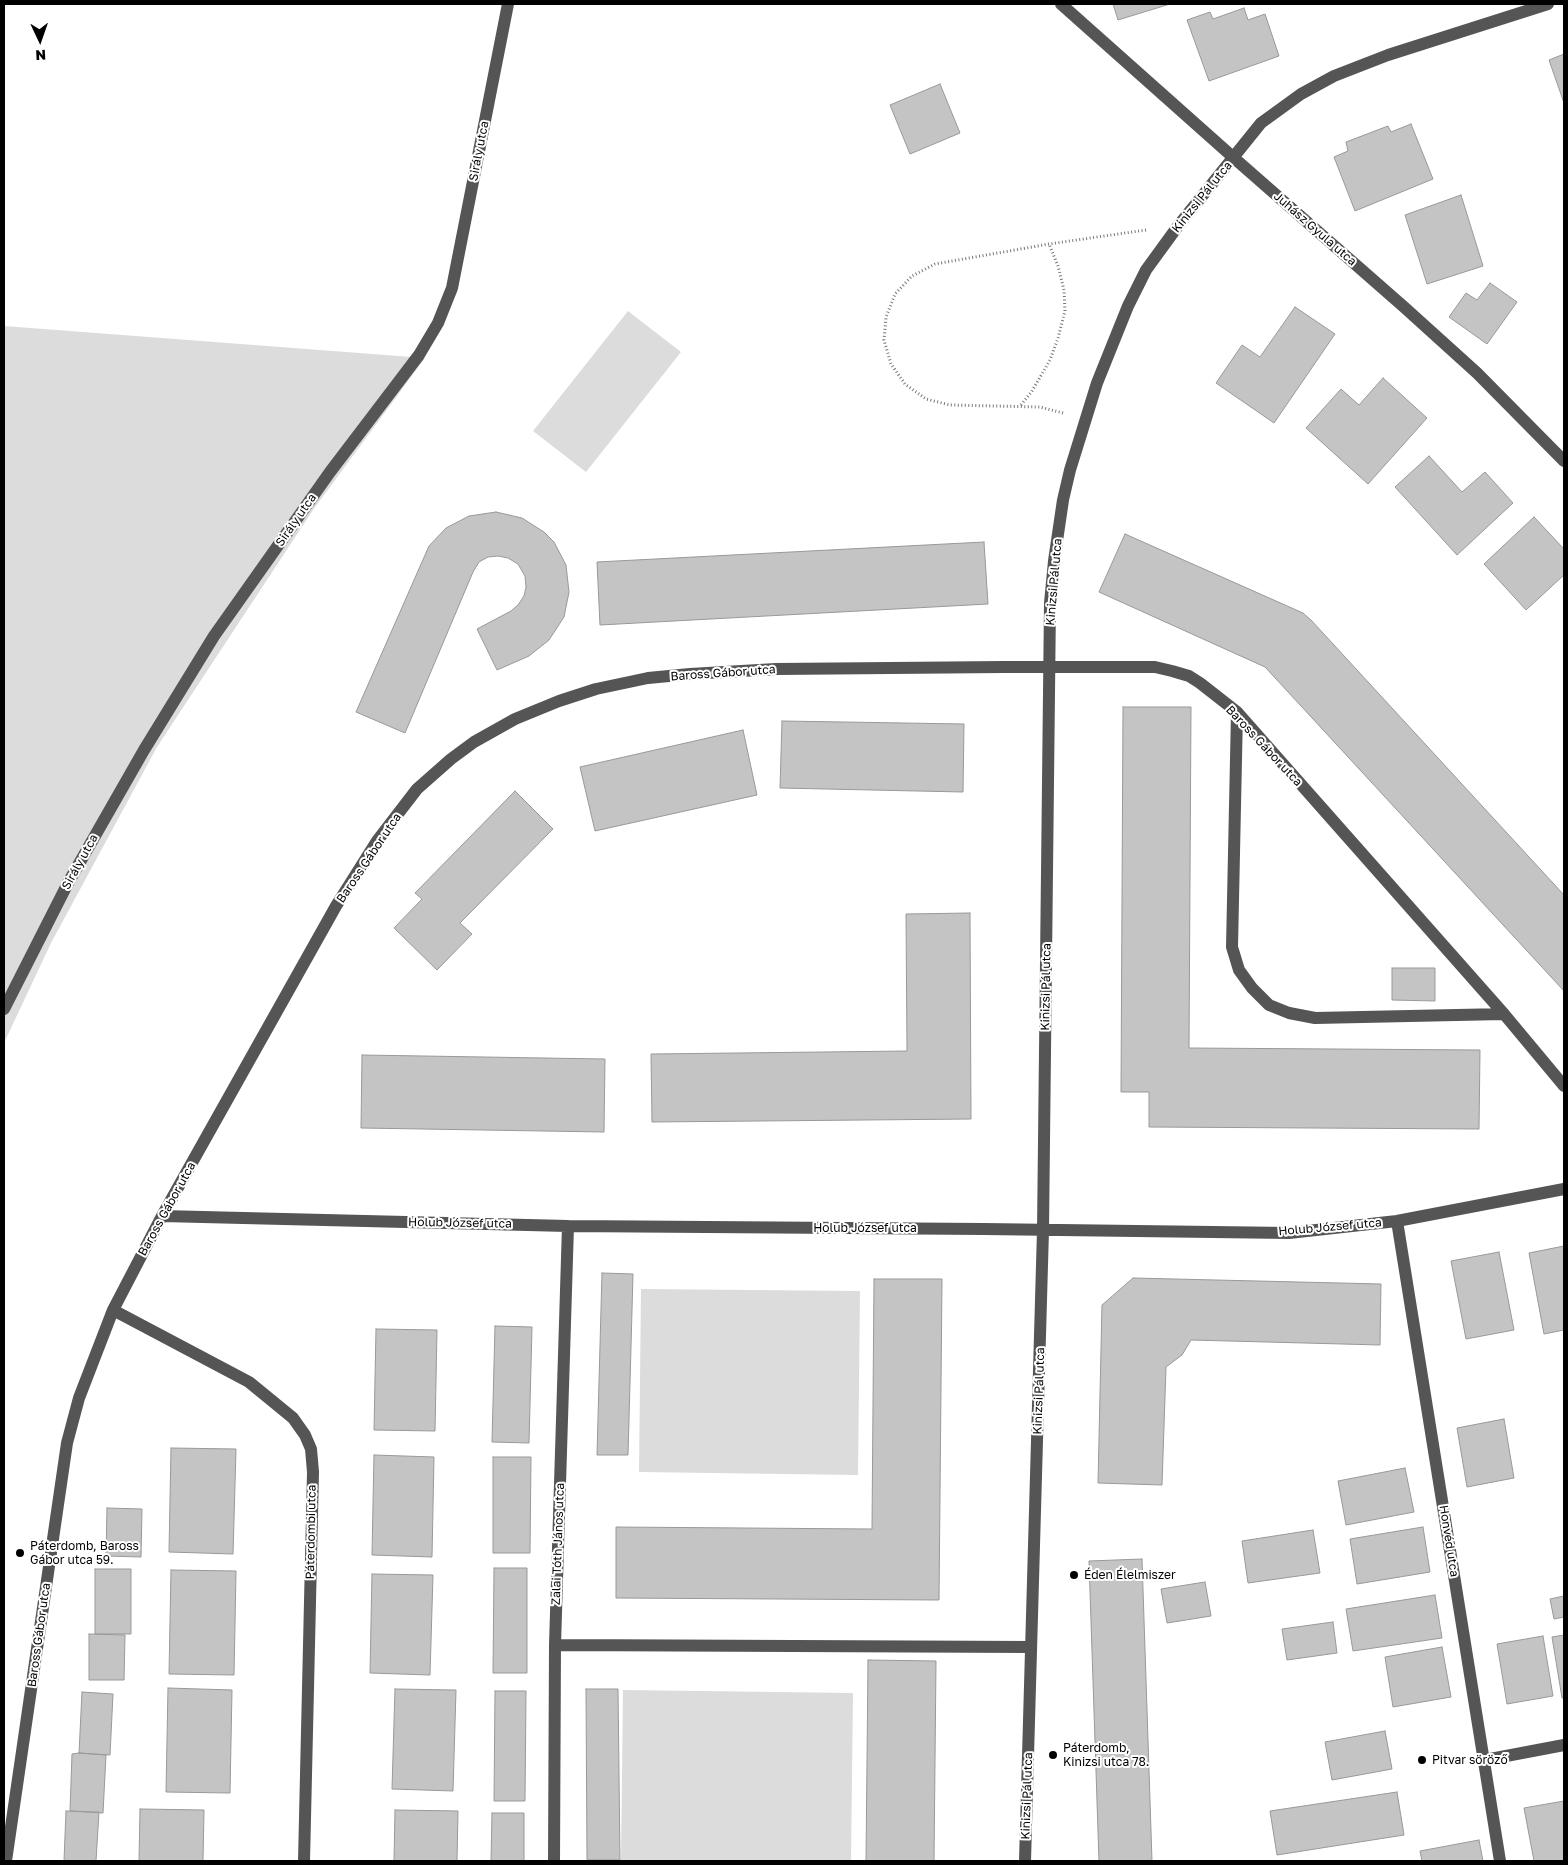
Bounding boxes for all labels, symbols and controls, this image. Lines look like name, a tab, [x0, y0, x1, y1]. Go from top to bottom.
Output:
north arrow	[15, 15, 65, 65]
text: N	[35, 47, 47, 64]
street label: Sirály utca	[466, 120, 492, 182]
street label: Kinizsi Pál utca	[1169, 158, 1235, 236]
street label: Juhász Gyula utca	[1271, 189, 1359, 269]
street label: Sirály utca	[273, 491, 319, 549]
street label: Kinizsi Pál utca	[1043, 538, 1065, 626]
street label: Baross Gábor utca	[670, 662, 776, 684]
street label: Baross Gábor utca	[1223, 703, 1305, 789]
street label: Baross Gábor utca	[334, 810, 404, 906]
street label: Sirály utca	[59, 832, 101, 892]
street label: Kinizsi Pál utca	[1038, 943, 1054, 1031]
street label: Baross Gábor utca	[135, 1160, 199, 1258]
street label: Holub József utca	[408, 1215, 512, 1231]
street label: Holub József utca	[1278, 1215, 1382, 1239]
street label: Holub József utca	[813, 1221, 917, 1235]
street label: Kinizsi Pál utca	[1030, 1347, 1048, 1435]
street label: Zalai Tóth János utca	[549, 1483, 567, 1605]
street label: Páterdombi utca	[303, 1484, 319, 1580]
street label: Honvéd utca	[1436, 1504, 1462, 1578]
place label: Páterdomb, Baross Gábor utca 59.	[30, 1539, 139, 1567]
marker: Páterdomb, Baross Gábor utca 59.	[14, 1547, 26, 1559]
place label: Éden Élelmiszer	[1084, 1568, 1176, 1582]
marker: Éden Élelmiszer	[1068, 1569, 1080, 1581]
street label: Baross Gábor utca	[25, 1582, 53, 1688]
place label: Páterdomb, Kinizsi utca 78.	[1063, 1741, 1149, 1769]
marker: Páterdomb, Kinizsi utca 78.	[1047, 1749, 1059, 1761]
street label: Kinizsi Pál utca	[1018, 1752, 1036, 1840]
place label: Pitvar söröző	[1432, 1753, 1508, 1767]
marker: Pitvar söröző	[1416, 1754, 1428, 1766]

